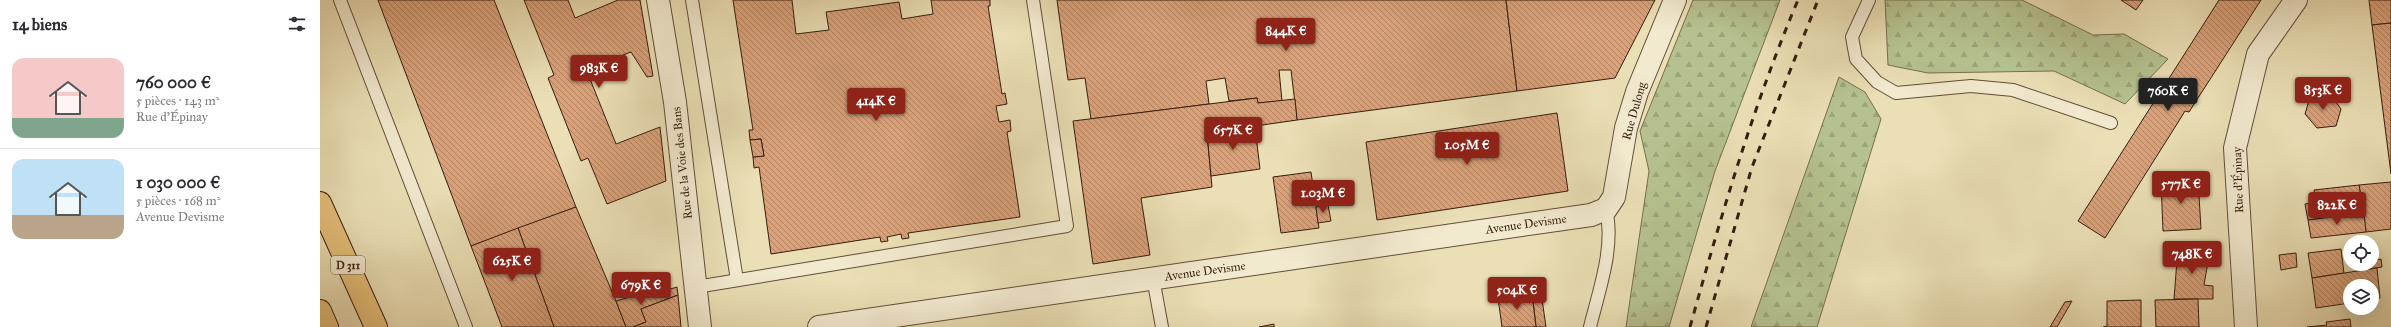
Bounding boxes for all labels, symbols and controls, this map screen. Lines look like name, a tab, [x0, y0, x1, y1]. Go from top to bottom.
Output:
icon: filters	[286, 13, 308, 35]
text: 14 biens	[12, 14, 67, 35]
pin: 844K €	[1253, 18, 1319, 52]
text: 844K €	[1265, 23, 1307, 39]
pin: 983K €	[566, 55, 632, 89]
text: 983K €	[580, 60, 619, 76]
text: 760 000 €	[136, 72, 211, 93]
icon: home	[44, 74, 92, 122]
pin: 853K €	[2290, 77, 2356, 111]
pin: 760K €	[2135, 78, 2201, 112]
street label: Rue Dulong	[1619, 80, 1650, 142]
text: 853K €	[2304, 82, 2342, 98]
text: 760K €	[2147, 83, 2189, 99]
pin: 414K €	[843, 88, 909, 122]
text: 5 pièces · 143 m²	[136, 93, 219, 109]
text: 414K €	[856, 93, 896, 109]
street label: Rue de la Voie des Bans	[669, 106, 695, 220]
text: Rue d'Épinay	[136, 109, 208, 125]
pin: 657K €	[1200, 117, 1266, 151]
text: 657K €	[1213, 122, 1253, 138]
pin: 1.05M €	[1430, 132, 1504, 166]
text: 1.05M €	[1444, 137, 1490, 153]
street label: Rue d'Épinay	[2228, 146, 2246, 213]
pin: 577K €	[2148, 171, 2214, 205]
text: 1 030 000 €	[136, 172, 220, 193]
icon: home	[44, 175, 92, 223]
text: 577K €	[2161, 176, 2201, 192]
pin: 1.03M €	[1286, 180, 1360, 214]
text: 1.03M €	[1301, 185, 1345, 201]
pin: 822K €	[2304, 192, 2370, 226]
text: 5 pièces · 168 m²	[136, 193, 221, 209]
text: 822K €	[2317, 197, 2357, 213]
text: Avenue Devisme	[136, 209, 224, 225]
street label: Avenue Devisme	[1484, 211, 1567, 237]
map controls	[2343, 235, 2379, 315]
button: locate	[2343, 235, 2379, 271]
pin: 748K €	[2159, 241, 2225, 275]
text: 748K €	[2172, 246, 2212, 262]
pin: 625K €	[479, 248, 545, 282]
text: 625K €	[493, 253, 531, 269]
road number: D 311	[331, 256, 365, 274]
street label: Avenue Devisme	[1163, 258, 1246, 284]
pin: 679K €	[608, 272, 674, 306]
text: 679K €	[621, 277, 661, 293]
pin: 504K €	[1484, 277, 1550, 311]
button: layers	[2343, 279, 2379, 315]
text: 504K €	[1497, 282, 1537, 298]

